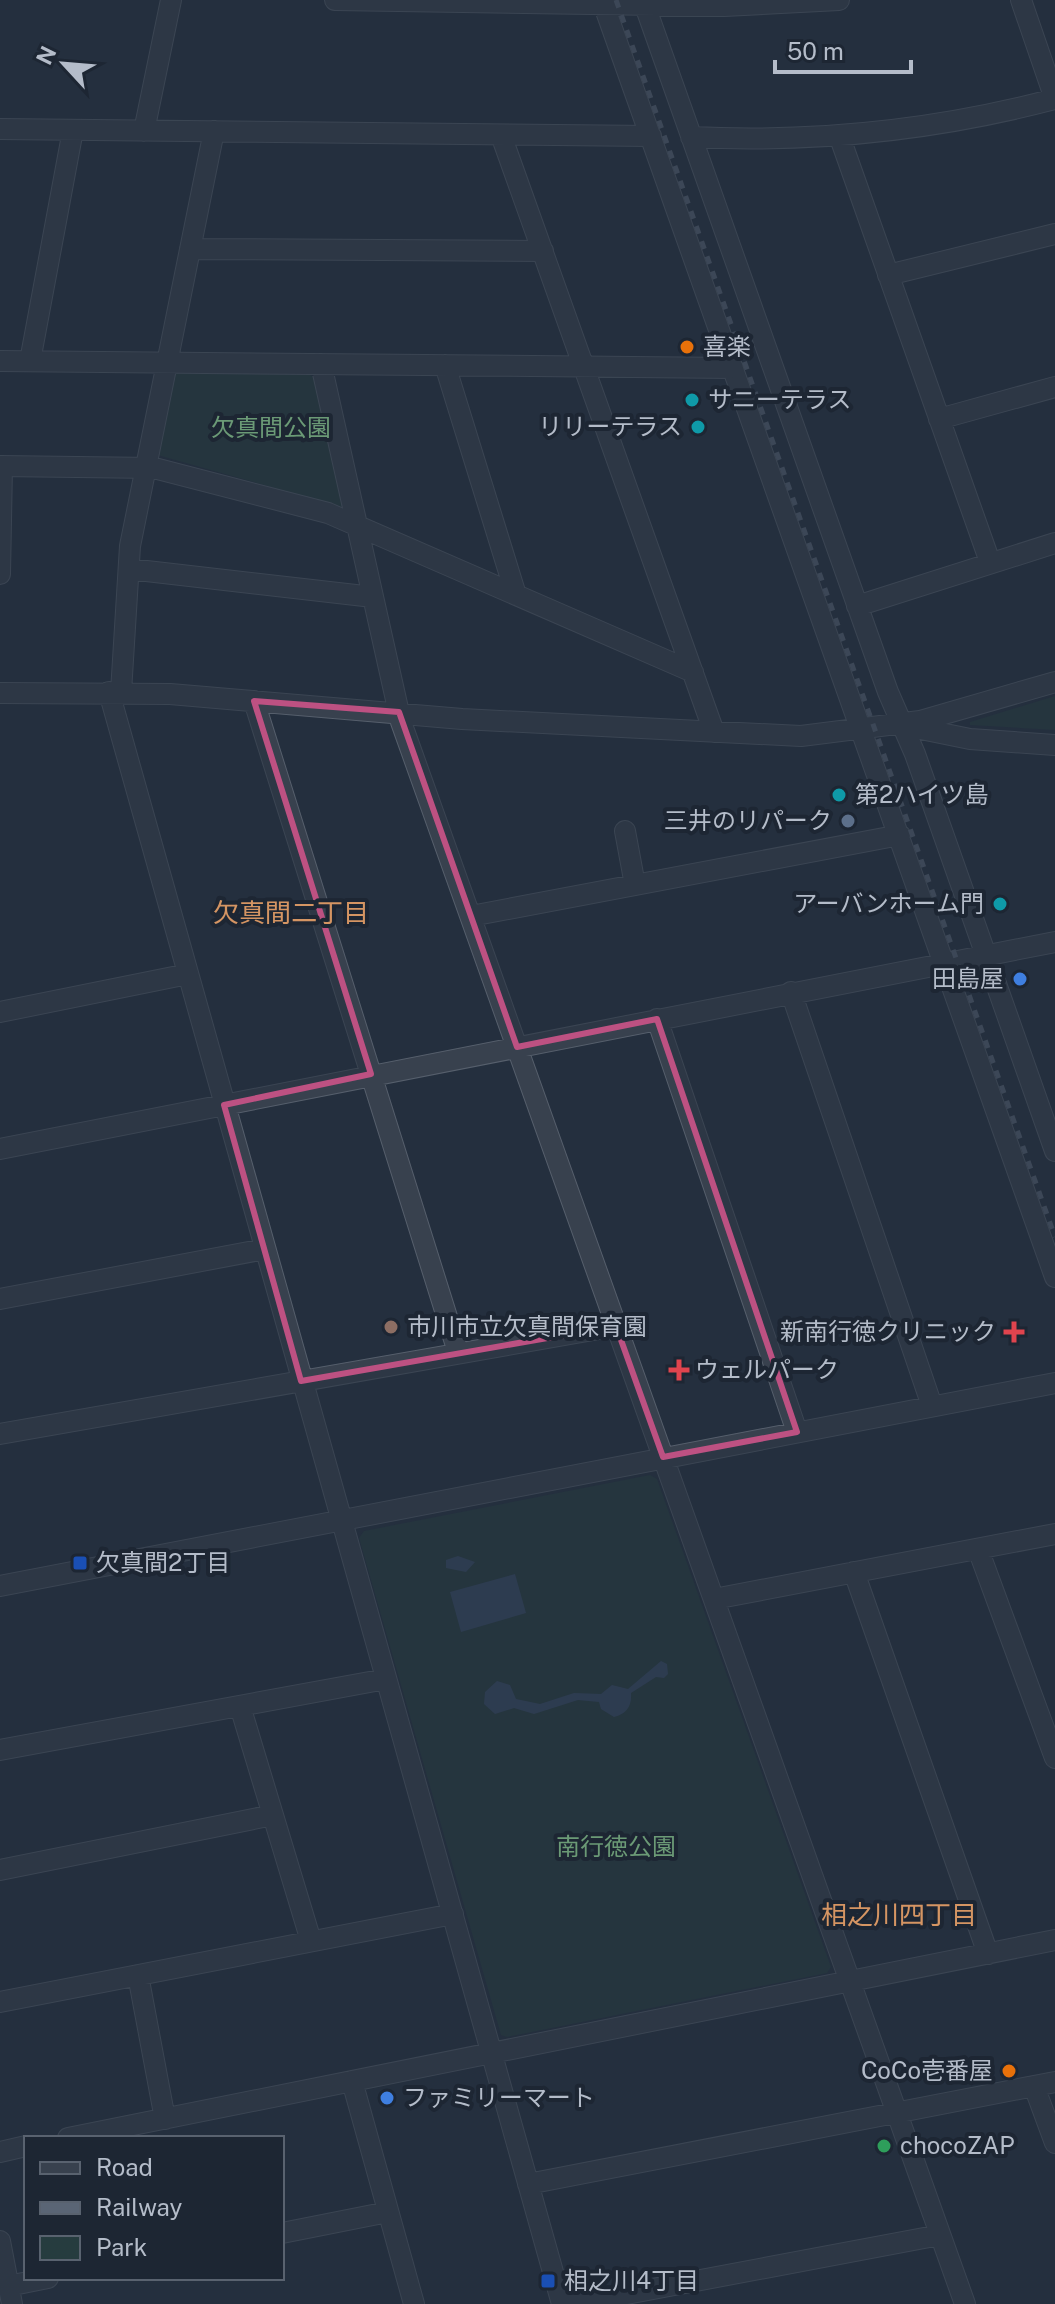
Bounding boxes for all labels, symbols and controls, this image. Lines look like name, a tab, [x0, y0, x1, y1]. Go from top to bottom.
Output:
north arrow	[24, 24, 104, 104]
scale bar	[775, 24, 911, 74]
text: 50 m	[787, 37, 844, 65]
text: N	[31, 42, 61, 69]
place label: 喜楽	[703, 332, 751, 360]
marker: 喜楽	[678, 338, 696, 356]
place label: サニーテラス	[708, 385, 852, 413]
marker: サニーテラス	[683, 391, 701, 409]
place label: リリーテラス	[538, 412, 682, 440]
park label: 欠真間公園	[211, 413, 331, 441]
marker: リリーテラス	[689, 418, 707, 436]
place label: 第2ハイツ島	[855, 780, 989, 808]
marker: 第2ハイツ島	[830, 786, 848, 804]
place label: 三井のリパーク	[664, 806, 832, 834]
marker: 三井のリパーク	[839, 812, 857, 830]
place label: アーバンホーム門	[793, 889, 984, 917]
marker: アーバンホーム門	[991, 895, 1009, 913]
district label: 欠真間二丁目	[213, 897, 369, 928]
place label: 田島屋	[932, 964, 1004, 992]
marker: 田島屋	[1011, 970, 1029, 988]
place label: 市川市立欠真間保育園	[407, 1312, 647, 1340]
place label: 新南行徳クリニック	[780, 1317, 996, 1345]
marker: 市川市立欠真間保育園	[382, 1318, 400, 1336]
marker: 新南行徳クリニック	[1003, 1321, 1025, 1343]
place label: ウェルパーク	[695, 1355, 839, 1383]
marker: ウェルパーク	[670, 1361, 688, 1379]
place label: 欠真間2丁目	[96, 1548, 230, 1576]
marker: 欠真間2丁目	[71, 1554, 89, 1572]
park label: 南行徳公園	[556, 1832, 676, 1860]
district label: 相之川四丁目	[821, 1899, 977, 1930]
place label: CoCo壱番屋	[861, 2056, 993, 2084]
marker: CoCo壱番屋	[1000, 2062, 1018, 2080]
place label: ファミリーマート	[403, 2083, 595, 2111]
marker: ファミリーマート	[378, 2089, 396, 2107]
place label: chocoZAP	[900, 2131, 1015, 2159]
legend	[24, 2136, 284, 2280]
marker: chocoZAP	[875, 2137, 893, 2155]
text: Road	[96, 2153, 153, 2181]
text: Railway	[96, 2193, 182, 2221]
text: Park	[96, 2233, 147, 2261]
place label: 相之川4丁目	[564, 2266, 699, 2294]
marker: 相之川4丁目	[539, 2272, 557, 2290]

